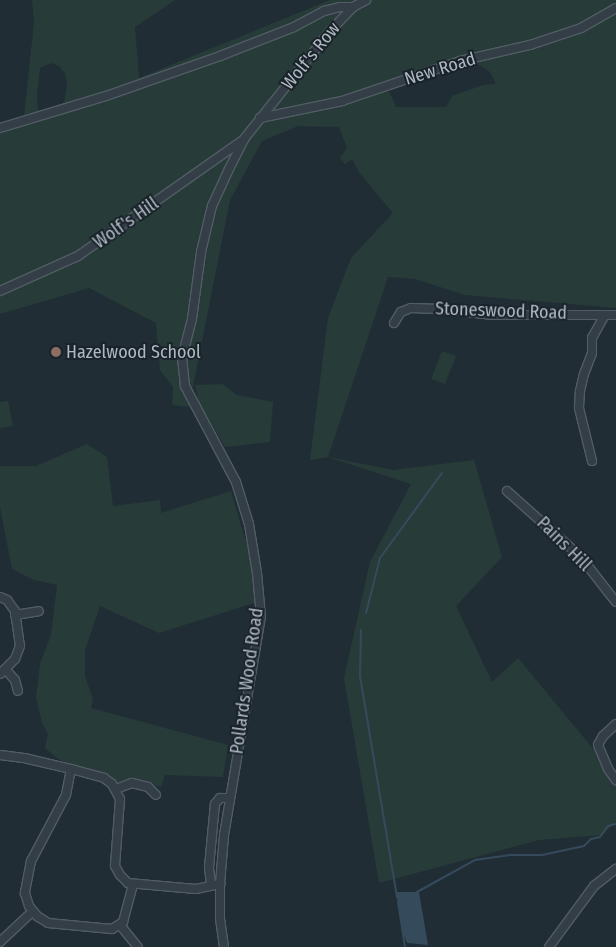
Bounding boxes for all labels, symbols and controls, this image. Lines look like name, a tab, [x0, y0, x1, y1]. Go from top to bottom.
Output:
street label: Wolf's Row	[277, 18, 345, 94]
street label: New Road	[402, 48, 478, 90]
street label: Wolf's Hill	[89, 193, 163, 253]
street label: Stoneswood Road	[435, 298, 567, 324]
place label: Hazelwood School	[66, 341, 201, 363]
marker: Hazelwood School	[50, 346, 62, 358]
street label: Pains Hill	[532, 512, 596, 576]
street label: Pollards Wood Road	[226, 607, 268, 755]

